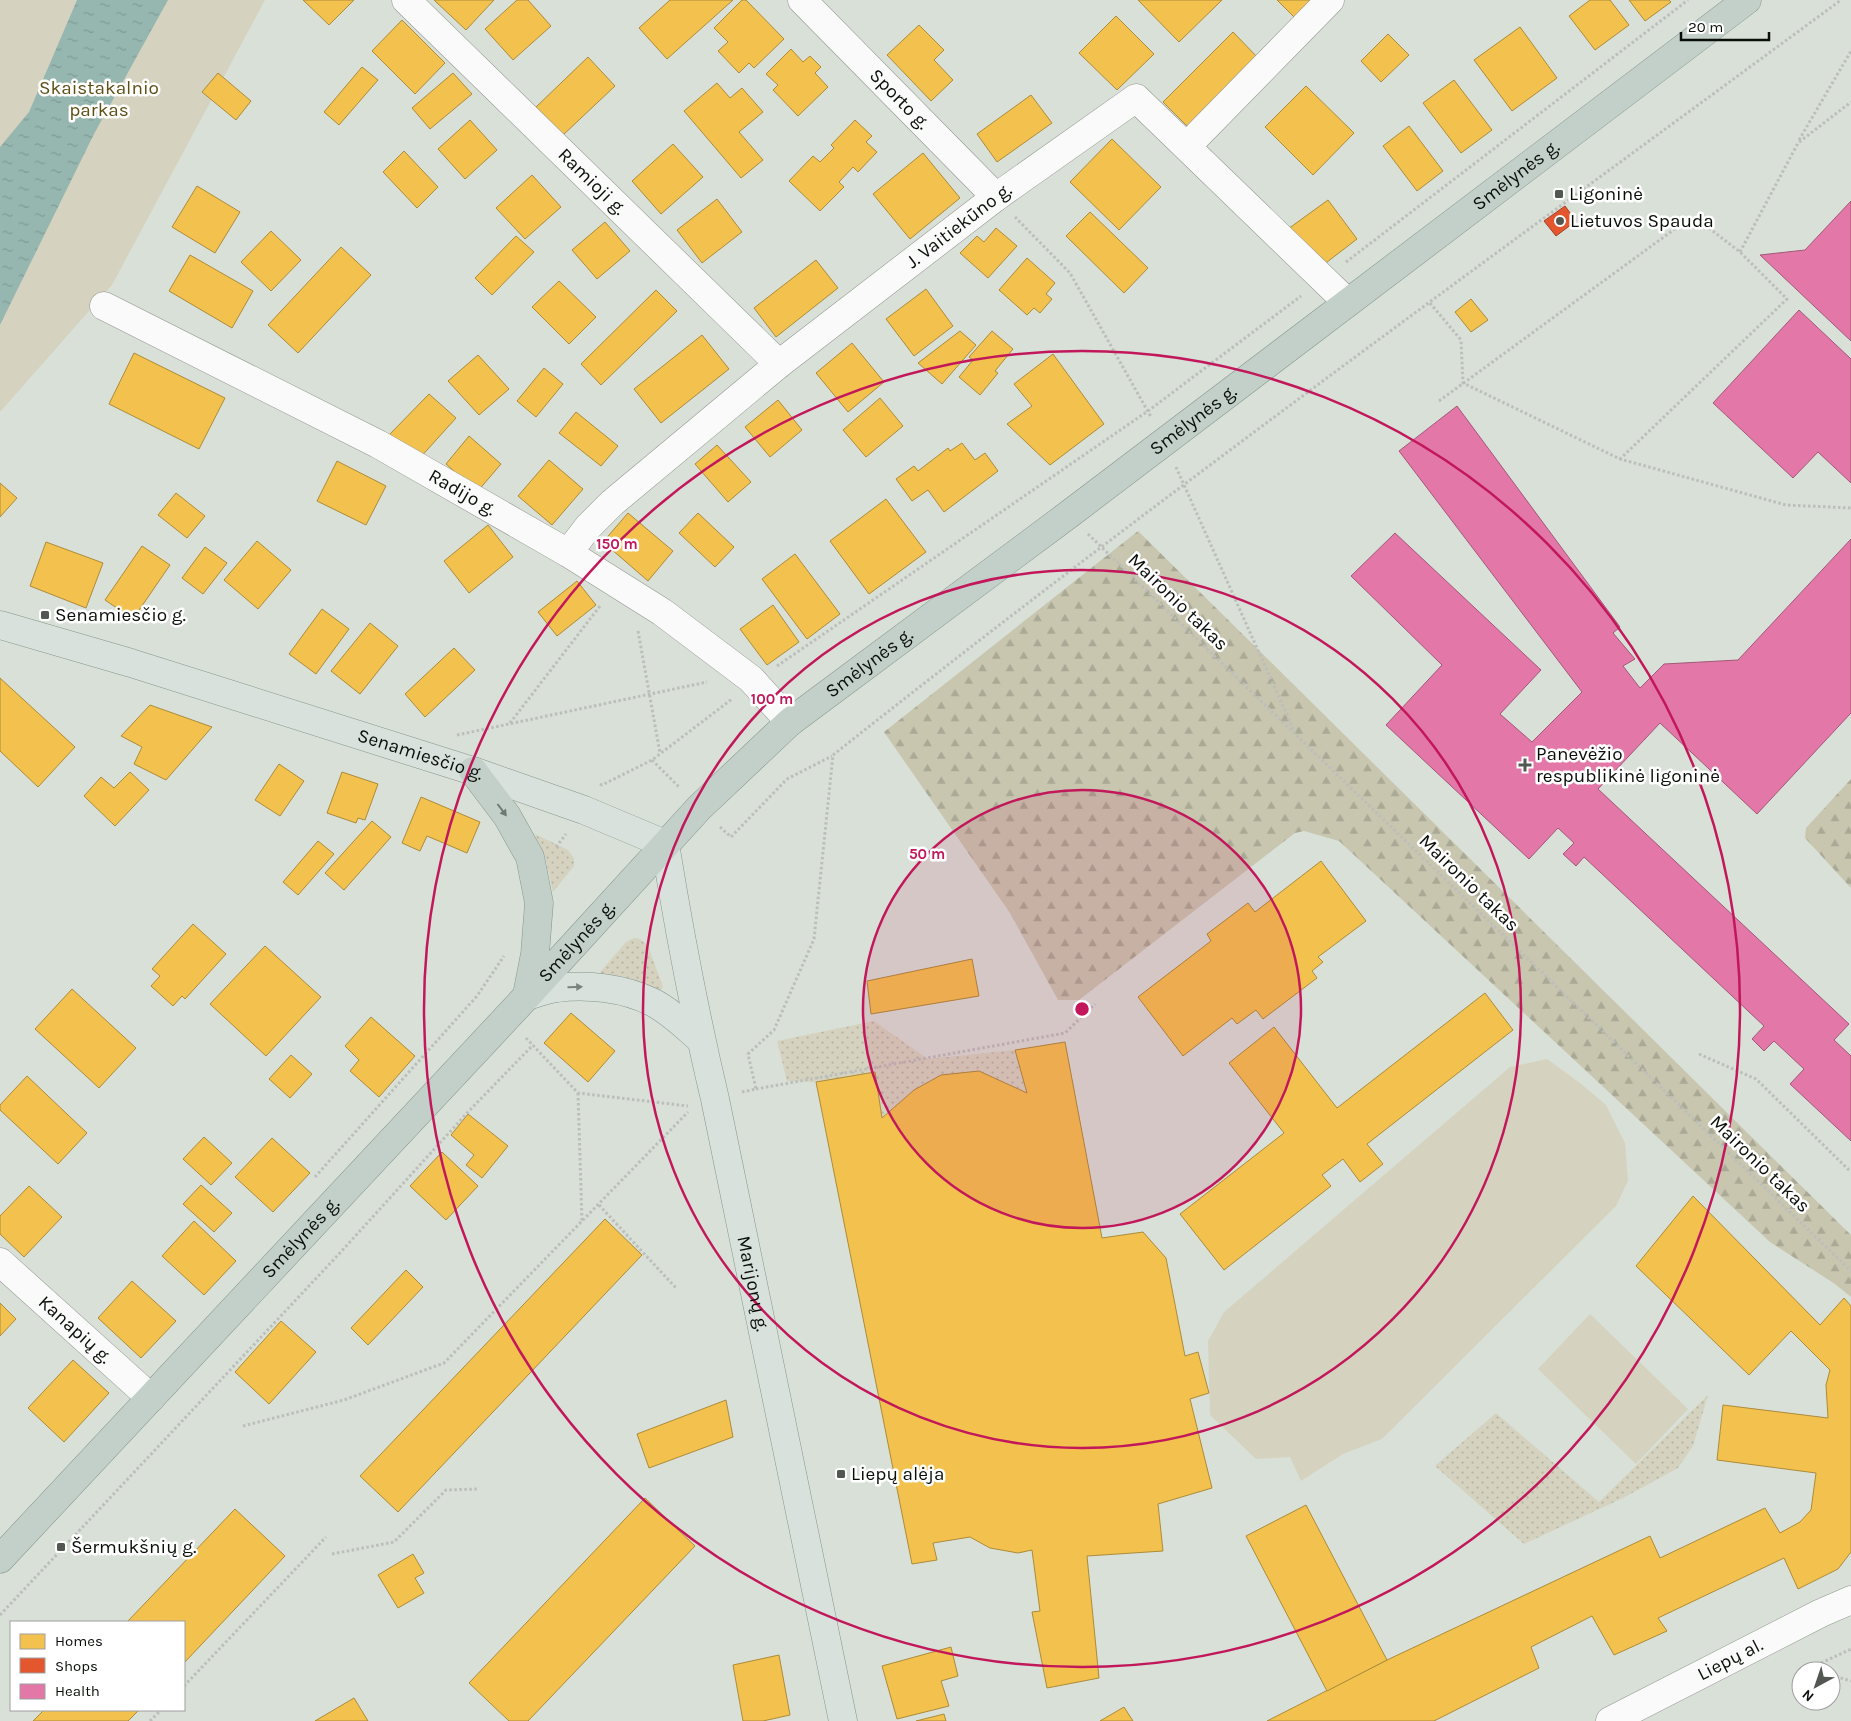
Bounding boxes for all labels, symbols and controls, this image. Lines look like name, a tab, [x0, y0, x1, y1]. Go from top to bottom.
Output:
scale bar	[1681, 10, 1768, 42]
text: 20 m	[1688, 18, 1723, 36]
street label: Sporto g.	[865, 64, 934, 134]
park label: Skaistakalnio parkas	[39, 77, 159, 121]
street label: Smėlynės g.	[1468, 135, 1564, 215]
street label: Ramioji g.	[554, 144, 631, 220]
street label: J. Vaitiekūno g.	[902, 178, 1016, 273]
place label: Ligoninė	[1569, 183, 1643, 205]
marker: Ligoninė	[1553, 188, 1565, 200]
place label: Lietuvos Spauda	[1570, 210, 1714, 232]
marker: Lietuvos Spauda	[1554, 215, 1566, 227]
street label: Smėlynės g.	[1146, 380, 1241, 460]
street label: Radijo g.	[425, 464, 500, 520]
text: 150 m	[596, 535, 638, 553]
street label: Maironio takas	[1124, 549, 1232, 655]
place label: Senamiesčio g.	[55, 604, 186, 626]
marker: Senamiesčio g.	[39, 609, 51, 621]
street label: Smėlynės g.	[821, 623, 917, 703]
text: 100 m	[751, 690, 793, 708]
street label: Senamiesčio g.	[355, 724, 486, 785]
place label: Panevėžio respublikinė ligoninė	[1536, 743, 1720, 787]
marker: Panevėžio respublikinė ligoninė	[1518, 758, 1532, 772]
one-way arrow	[497, 803, 508, 816]
street label: Maironio takas	[1415, 830, 1523, 936]
text: 50 m	[909, 845, 945, 863]
street label: Smėlynės g.	[534, 896, 620, 987]
one-way arrow	[567, 983, 583, 991]
centre of rings	[1073, 1000, 1091, 1018]
street label: Maironio takas	[1706, 1111, 1814, 1217]
street label: Smėlynės g.	[257, 1193, 344, 1283]
street label: Marijonų g.	[732, 1234, 774, 1333]
street label: Kanapių g.	[34, 1291, 116, 1368]
place label: Liepų alėja	[851, 1463, 944, 1485]
marker: Liepų alėja	[835, 1468, 847, 1480]
place label: Šermukšnių g.	[71, 1536, 196, 1558]
marker: Šermukšnių g.	[55, 1541, 67, 1553]
legend	[10, 1621, 185, 1711]
text: Homes	[55, 1632, 103, 1650]
street label: Liepų al.	[1694, 1634, 1767, 1685]
text: Shops	[55, 1657, 98, 1675]
north arrow	[1791, 1661, 1841, 1711]
text: Health	[55, 1682, 100, 1700]
text: N	[1799, 1686, 1817, 1705]

